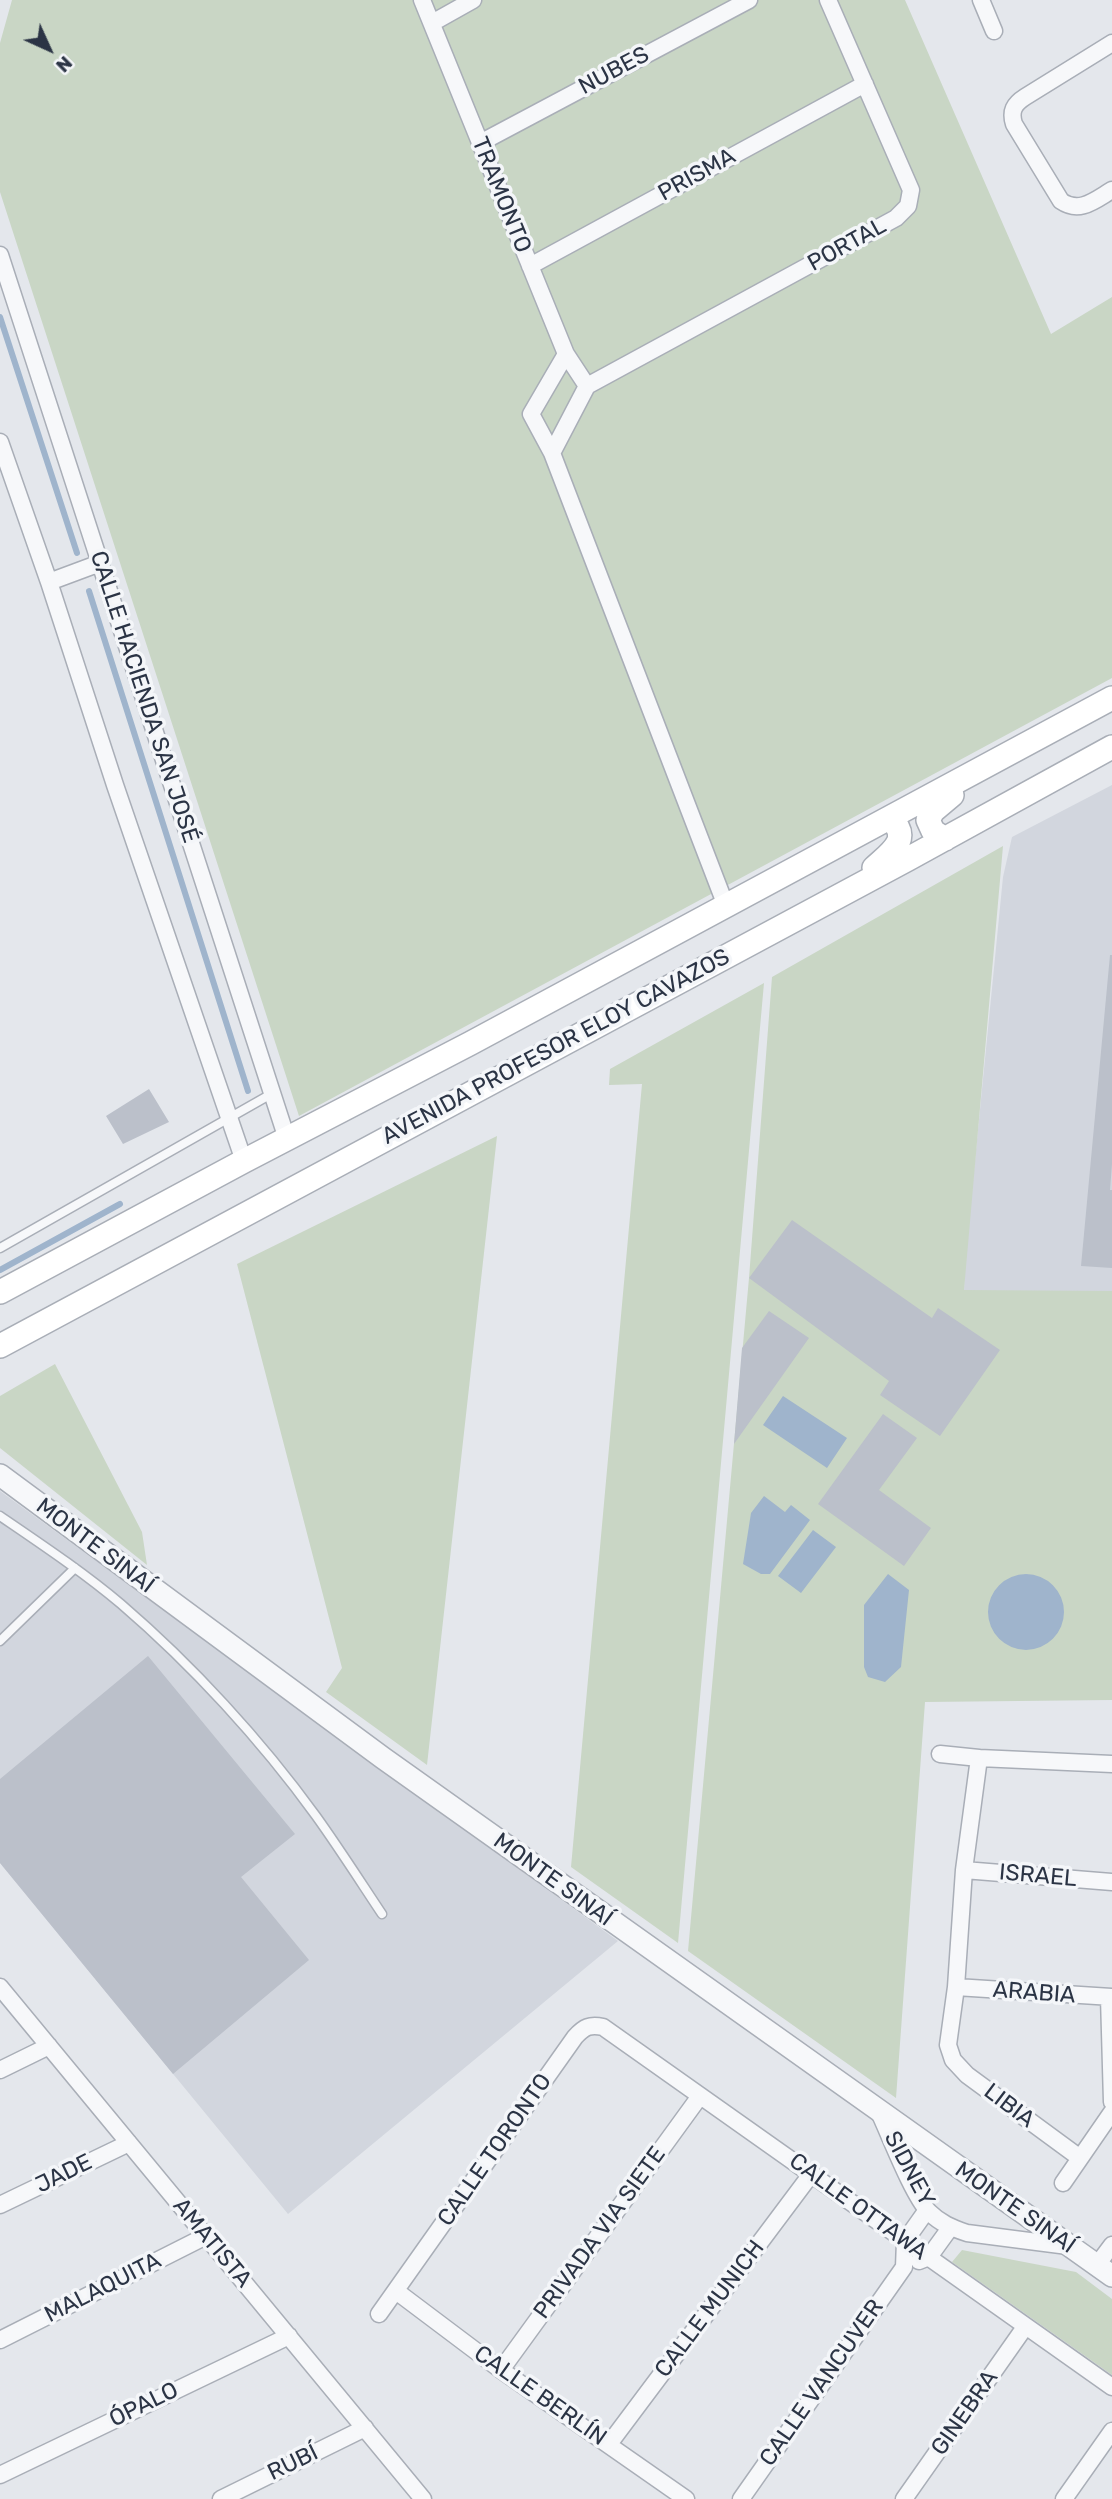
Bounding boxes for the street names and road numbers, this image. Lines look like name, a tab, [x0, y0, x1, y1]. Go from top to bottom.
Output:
street label: NUBES	[574, 41, 654, 101]
street label: TRAMONTO	[465, 133, 537, 257]
street label: PRISMA	[654, 143, 740, 207]
street label: PORTAL	[803, 212, 891, 278]
street label: CALLE HACIENDA SAN JOSÉ	[84, 548, 204, 846]
street label: AVENIDA PROFESOR ELOY CAVAZOS	[377, 943, 735, 1151]
street label: MONTE SINAÍ	[30, 1493, 160, 1599]
street label: MONTE SINAÍ	[488, 1827, 618, 1933]
street label: ISRAEL	[998, 1859, 1078, 1893]
street label: ARABIA	[992, 1976, 1076, 2010]
street label: CALLE TORONTO	[432, 2068, 558, 2232]
street label: LIBIA	[978, 2078, 1040, 2134]
street label: SIDNEY	[878, 2127, 940, 2211]
street label: PRIVADA VIA SIETE	[528, 2141, 672, 2325]
street label: CALLE OTTAWA	[783, 2148, 933, 2266]
street label: JADE	[31, 2149, 97, 2199]
street label: MONTE SINAÍ	[949, 2156, 1081, 2260]
street label: AMATISTA	[167, 2193, 257, 2293]
street label: CALLE MUNICH	[650, 2235, 770, 2383]
street label: MALAQUITA	[40, 2247, 166, 2329]
street label: CALLE VANCUVER	[754, 2294, 890, 2472]
street label: CALLE BERLÍN	[468, 2340, 612, 2452]
street label: GINEBRA	[926, 2365, 1004, 2461]
street label: ÓPALO	[105, 2377, 183, 2433]
street label: RUBÍ	[263, 2439, 323, 2487]

